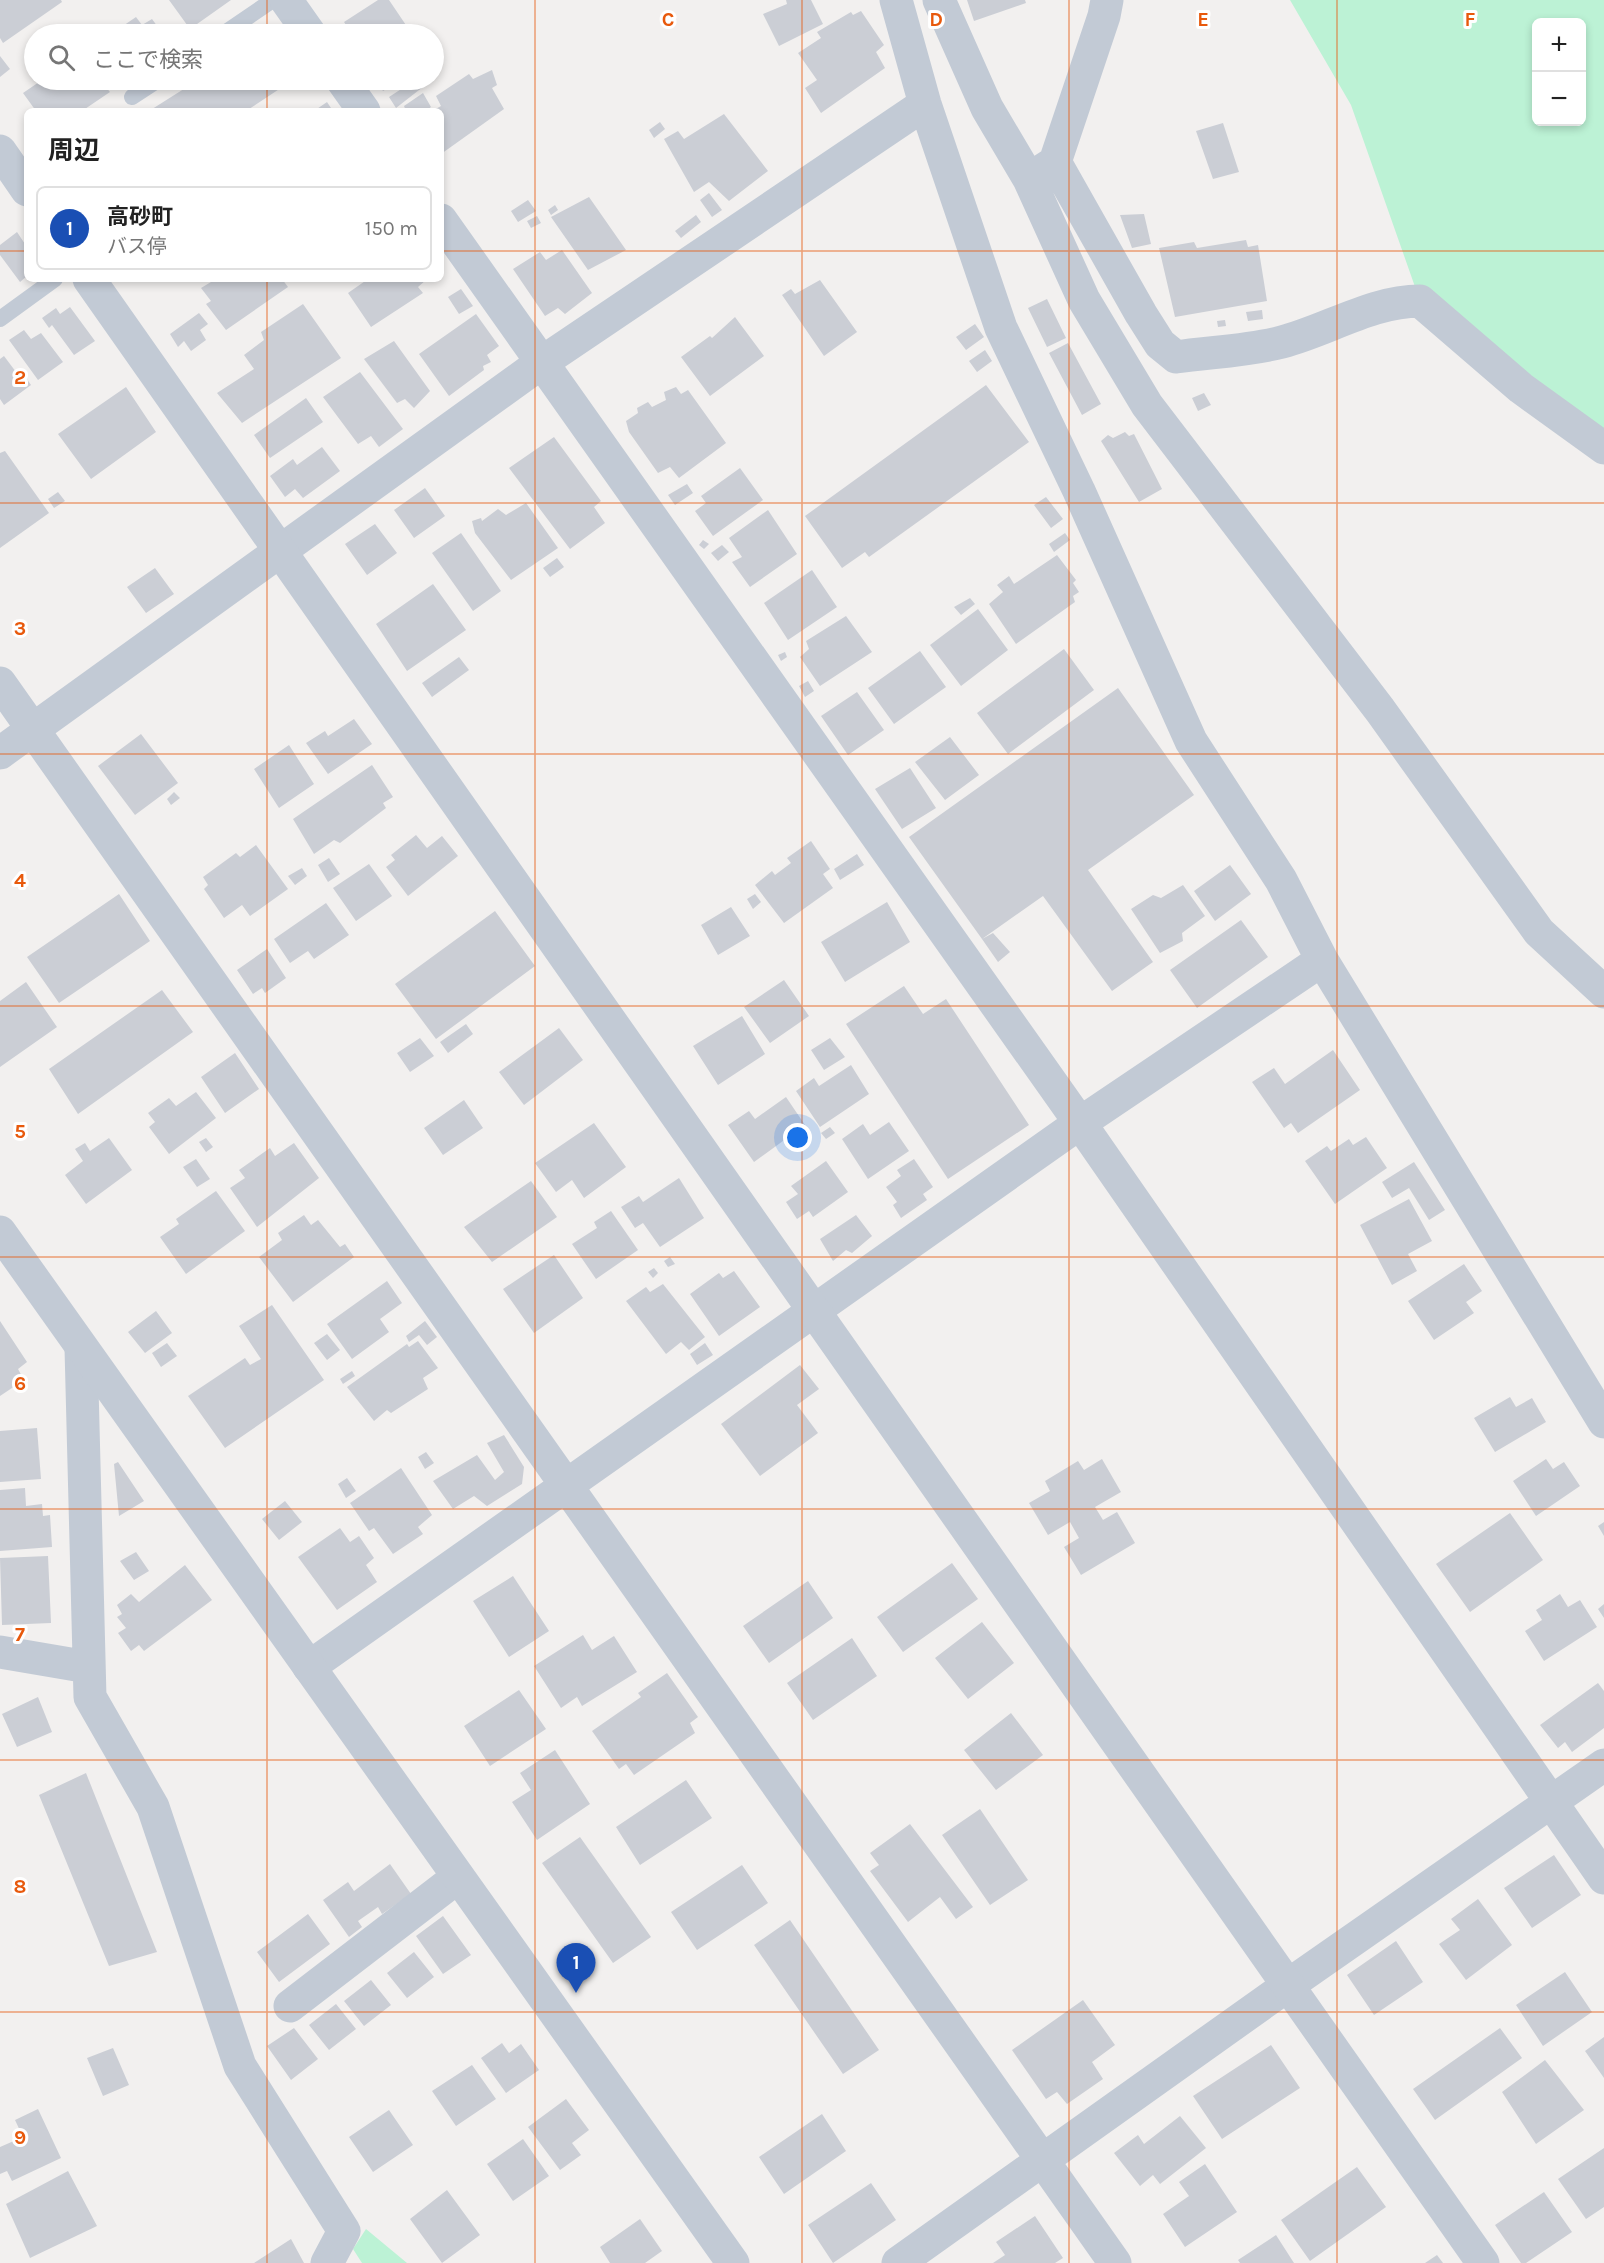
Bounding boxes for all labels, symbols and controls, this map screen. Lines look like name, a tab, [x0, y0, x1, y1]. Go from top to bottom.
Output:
text: C	[662, 8, 674, 31]
text: D	[929, 8, 943, 31]
text: E	[1197, 8, 1209, 31]
text: F	[1465, 8, 1476, 31]
map controls	[1532, 18, 1586, 126]
button: +	[1532, 18, 1586, 72]
search box	[24, 24, 444, 90]
icon: search	[45, 41, 78, 74]
text: ここで検索	[93, 47, 203, 73]
button: −	[1532, 72, 1586, 126]
text: 周辺	[48, 135, 100, 166]
text: 高砂町	[107, 204, 173, 230]
text: 1	[66, 217, 73, 240]
text: 150 m	[365, 217, 418, 240]
text: バス停	[107, 235, 167, 258]
text: 2	[14, 366, 26, 389]
text: 3	[14, 617, 26, 640]
text: 4	[14, 869, 26, 892]
text: 5	[14, 1120, 26, 1143]
your location	[783, 1123, 812, 1152]
text: 6	[14, 1372, 26, 1395]
text: 7	[15, 1623, 25, 1646]
text: 8	[14, 1875, 26, 1898]
pin: 1	[556, 1944, 596, 1993]
text: 9	[14, 2126, 26, 2149]

